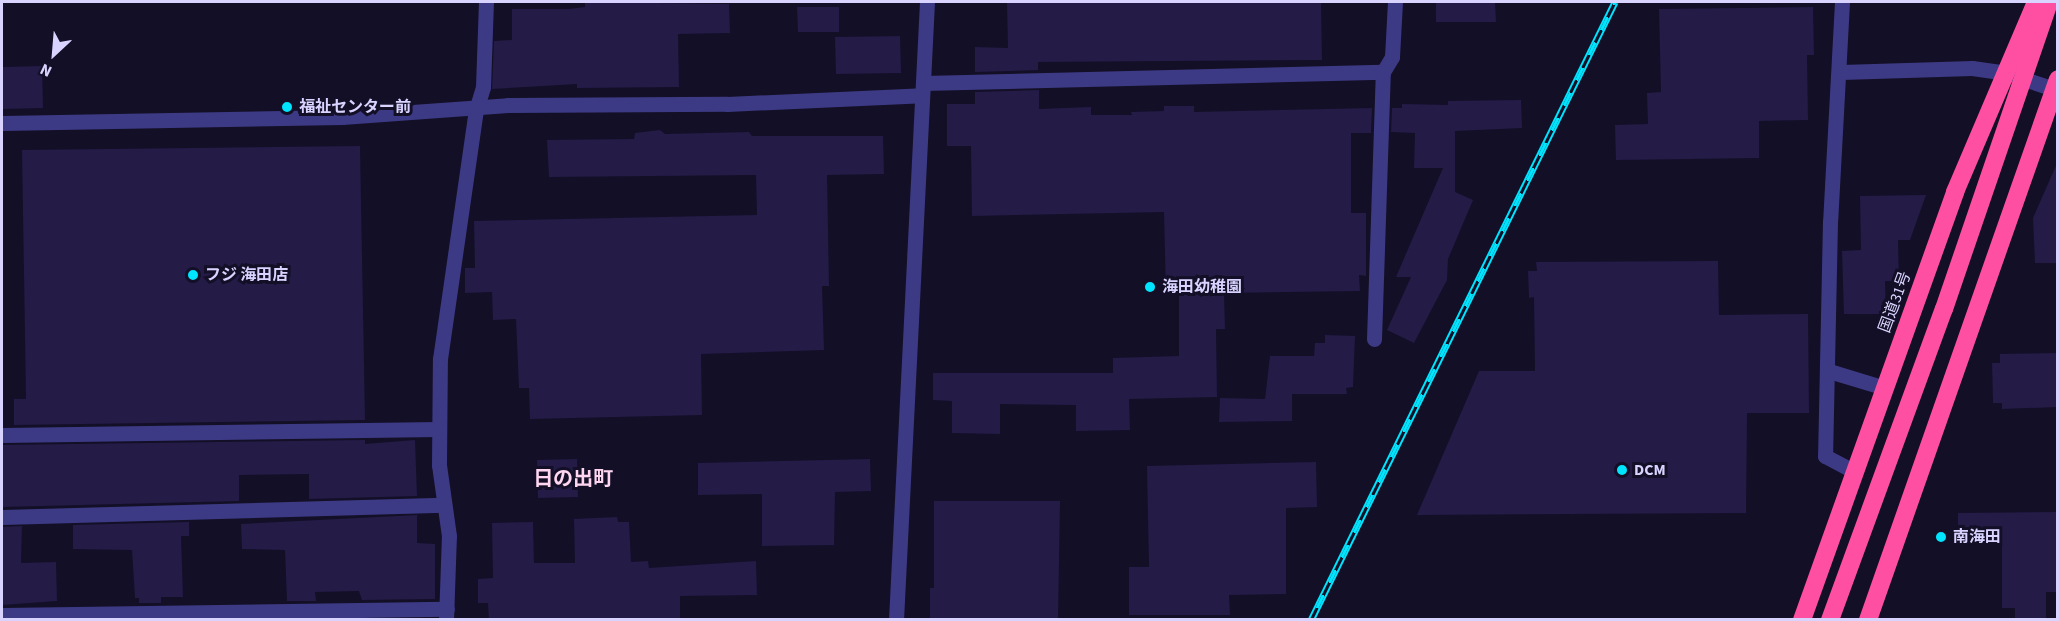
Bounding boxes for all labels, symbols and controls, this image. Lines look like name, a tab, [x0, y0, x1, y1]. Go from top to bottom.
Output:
north arrow	[24, 24, 84, 84]
text: N	[37, 58, 56, 82]
place label: 福祉センター前	[299, 97, 411, 117]
marker: 福祉センター前	[280, 100, 294, 114]
place label: フジ 海田店	[205, 265, 288, 285]
marker: フジ 海田店	[186, 268, 200, 282]
street label: 国道31号	[1875, 269, 1915, 335]
place label: 海田幼稚園	[1162, 277, 1242, 297]
marker: 海田幼稚園	[1143, 280, 1157, 294]
place label: DCM	[1634, 460, 1666, 480]
marker: DCM	[1615, 463, 1629, 477]
district label: 日の出町	[533, 467, 613, 491]
place label: 南海田	[1953, 527, 2001, 547]
marker: 南海田	[1934, 530, 1948, 544]

